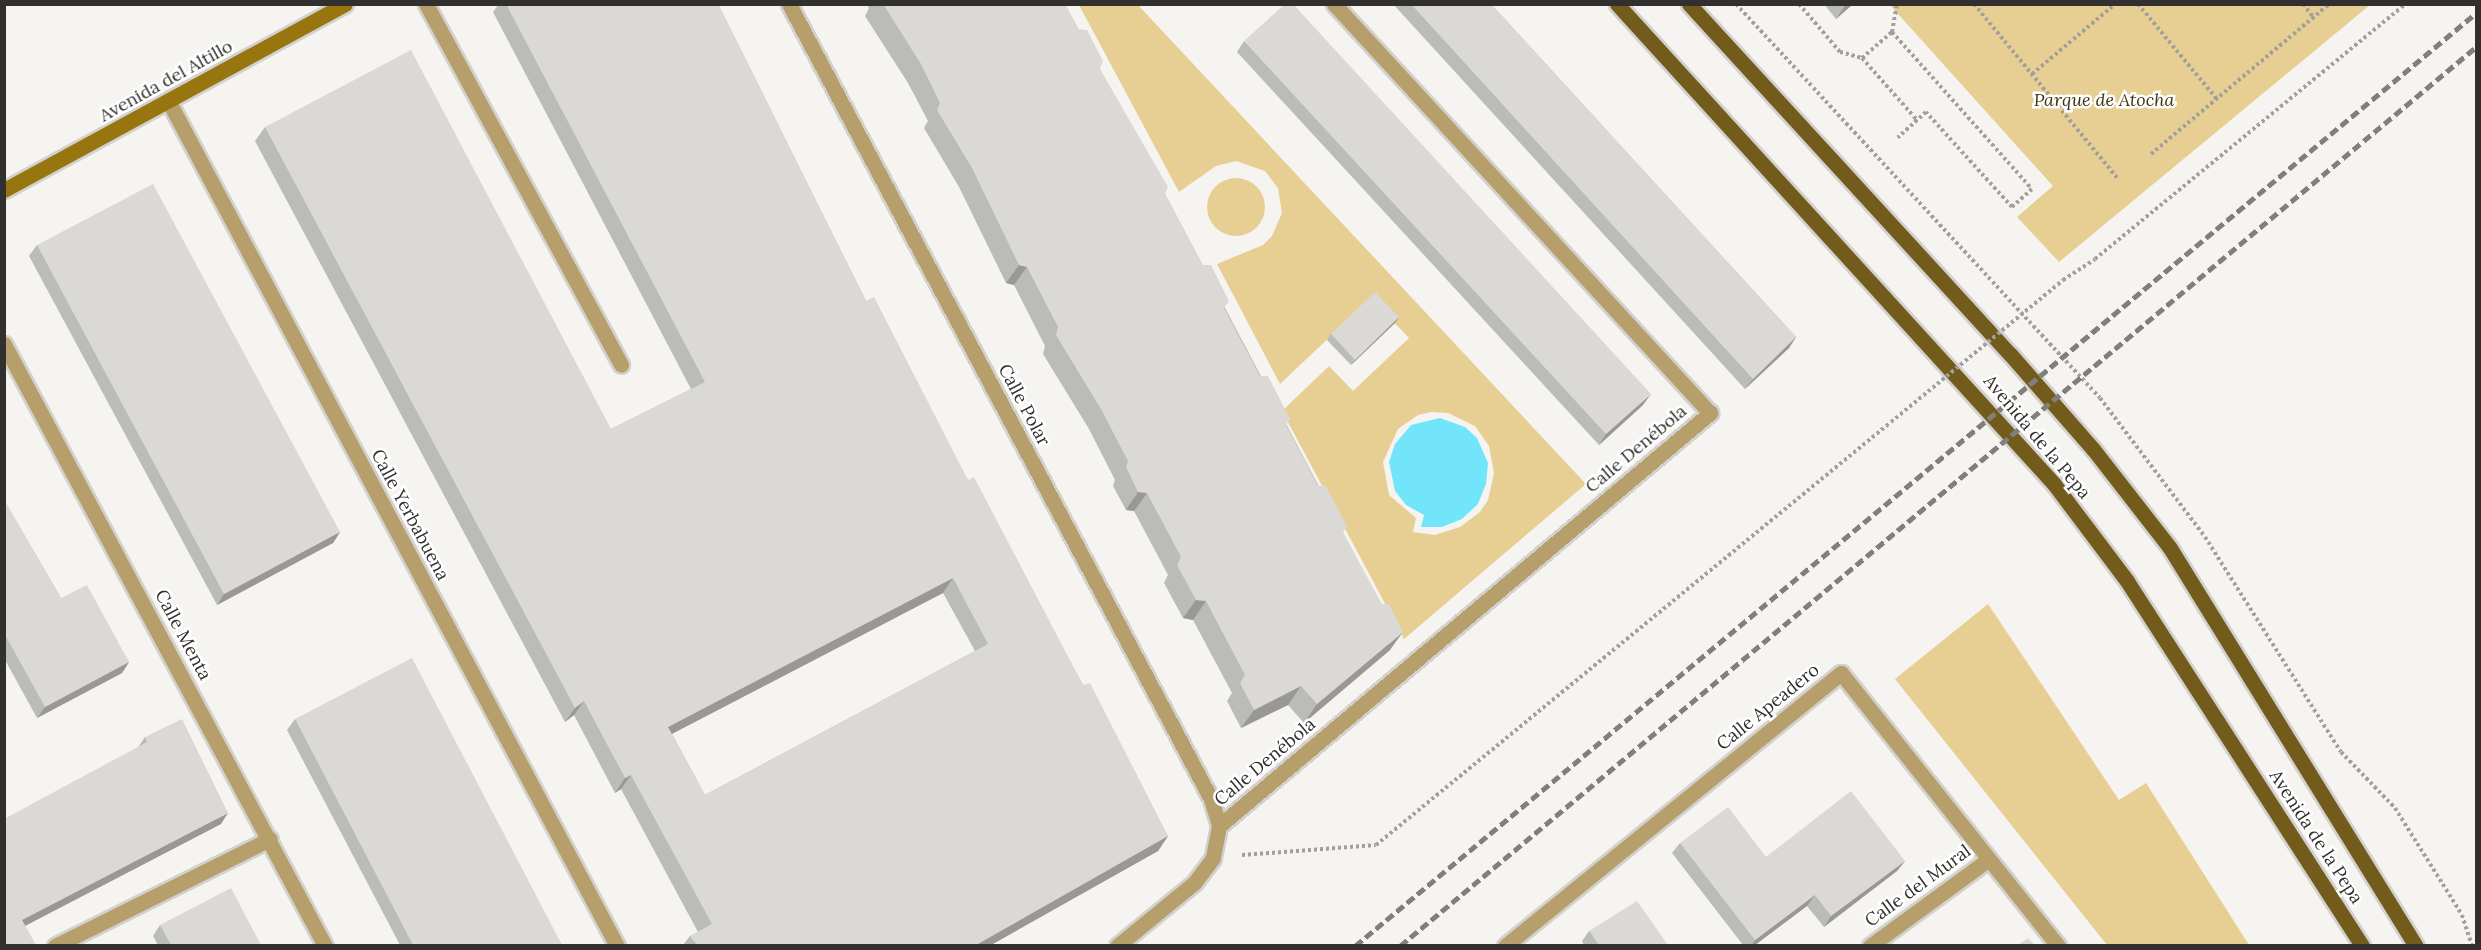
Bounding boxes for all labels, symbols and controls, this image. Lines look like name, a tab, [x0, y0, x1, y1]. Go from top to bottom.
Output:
street label: Avenida del Altillo	[96, 35, 236, 127]
park label: Parque de Atocha	[2034, 89, 2174, 111]
street label: Calle Polar	[993, 360, 1055, 450]
street label: Avenida de la Pepa	[1979, 371, 2095, 503]
street label: Calle Denébola	[1581, 400, 1691, 498]
street label: Calle Yerbabuena	[366, 446, 454, 584]
street label: Calle Menta	[150, 586, 216, 684]
street label: Calle Apeadero	[1712, 659, 1824, 755]
street label: Calle Denébola	[1210, 713, 1320, 811]
street label: Avenida de la Pepa	[2265, 766, 2367, 908]
street label: Calle del Mural	[1861, 840, 1975, 932]

